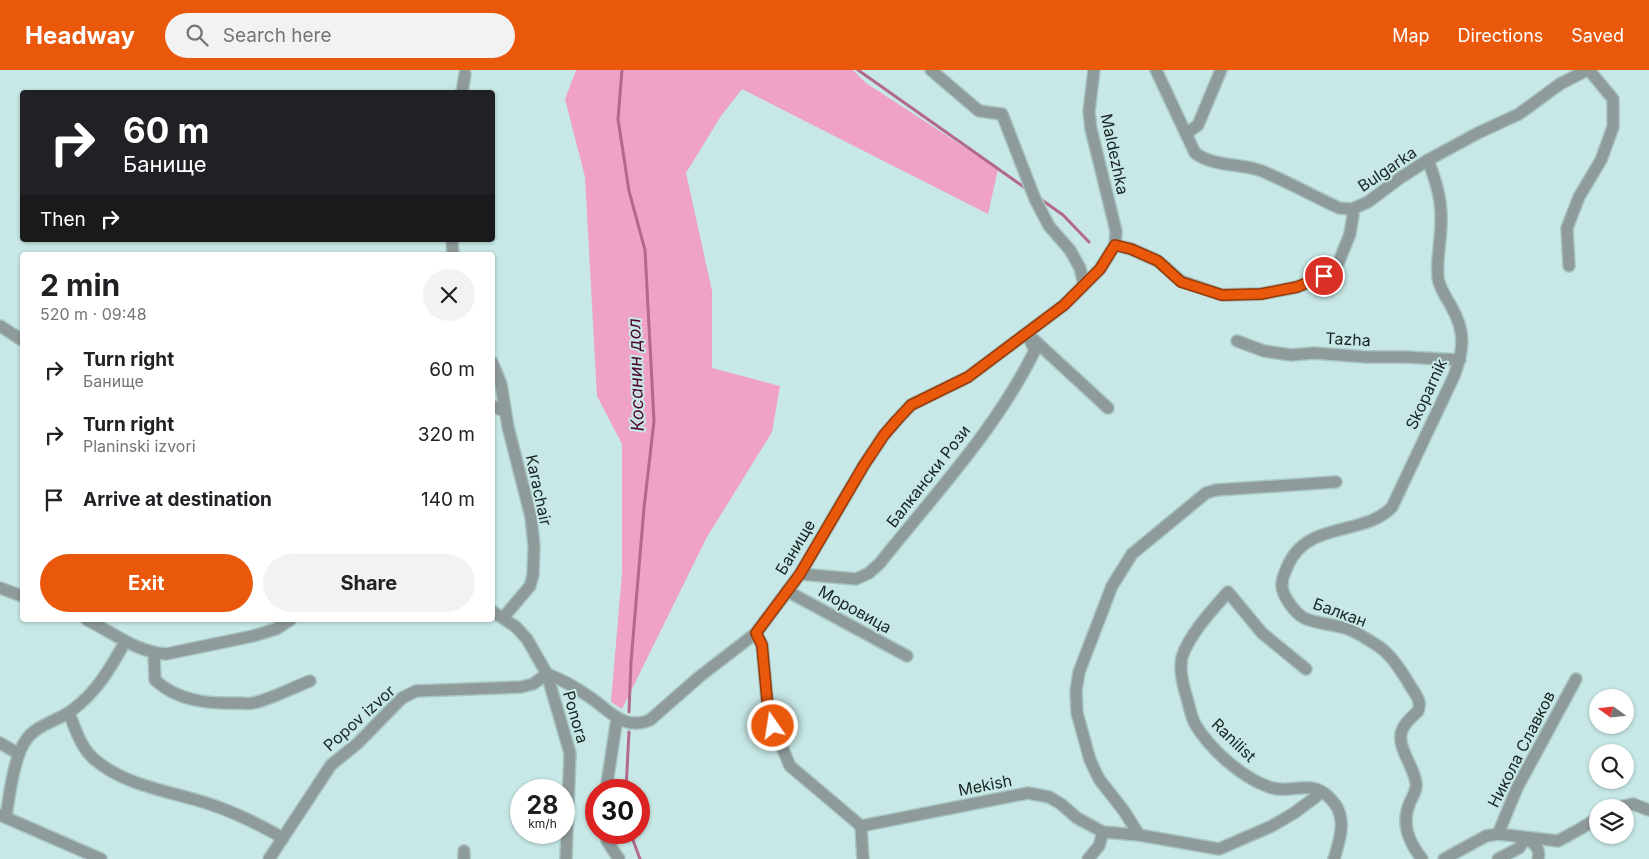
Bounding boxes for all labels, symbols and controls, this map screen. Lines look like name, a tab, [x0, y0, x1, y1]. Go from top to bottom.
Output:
search box	[165, 13, 515, 58]
text: Headway	[25, 21, 135, 50]
icon: search	[183, 21, 211, 49]
text: Search here	[223, 24, 331, 47]
text: Map	[1392, 25, 1430, 46]
text: Directions	[1458, 25, 1543, 46]
text: Saved	[1571, 25, 1624, 46]
text: 60 m	[123, 109, 210, 151]
icon: right	[40, 110, 105, 175]
street label: Maldezhka	[1097, 112, 1133, 196]
street label: Bulgarka	[1354, 142, 1420, 196]
text: Банище	[123, 151, 207, 177]
icon: right	[96, 205, 124, 233]
text: Then	[40, 208, 86, 231]
pin	[1303, 255, 1345, 297]
icon: arrive	[1310, 262, 1338, 290]
text: 2 min	[40, 267, 120, 303]
button: close	[423, 269, 475, 321]
text: 520 m · 09:48	[40, 304, 147, 324]
water label: Косанин дол	[623, 318, 648, 432]
street label: Tazha	[1325, 328, 1371, 350]
text: Turn right	[83, 348, 174, 371]
street label: Skoparnik	[1401, 355, 1451, 432]
icon: right	[40, 356, 68, 384]
text: 60 m	[429, 358, 475, 381]
text: Банище	[83, 371, 144, 391]
text: Turn right	[83, 413, 174, 436]
icon: right	[40, 421, 68, 449]
street label: Балкански Рози	[882, 421, 974, 531]
text: 320 m	[418, 423, 475, 446]
text: Planinski izvori	[83, 436, 196, 456]
street label: Karachair	[522, 453, 556, 527]
icon: arrive	[40, 486, 68, 514]
text: Arrive at destination	[83, 488, 272, 511]
text: 140 m	[421, 488, 475, 511]
street label: Банище	[771, 516, 819, 578]
button: Exit	[40, 554, 253, 612]
button: Share	[263, 554, 475, 612]
street label: Моровица	[815, 581, 895, 637]
street label: Балкан	[1310, 593, 1370, 631]
street label: Popov izvor	[319, 681, 399, 755]
street label: Ponora	[559, 688, 593, 746]
street label: Никола Славков	[1483, 688, 1559, 810]
north arrow	[1589, 689, 1634, 734]
map controls	[1589, 689, 1634, 844]
position arrow	[746, 699, 798, 751]
street label: Ranilist	[1208, 714, 1260, 766]
button: search	[1589, 744, 1634, 789]
street label: Mekish	[956, 770, 1014, 800]
speed limit sign: 30	[585, 779, 650, 844]
text: 28	[526, 790, 559, 820]
button: layers	[1589, 799, 1634, 844]
text: km/h	[528, 816, 557, 831]

